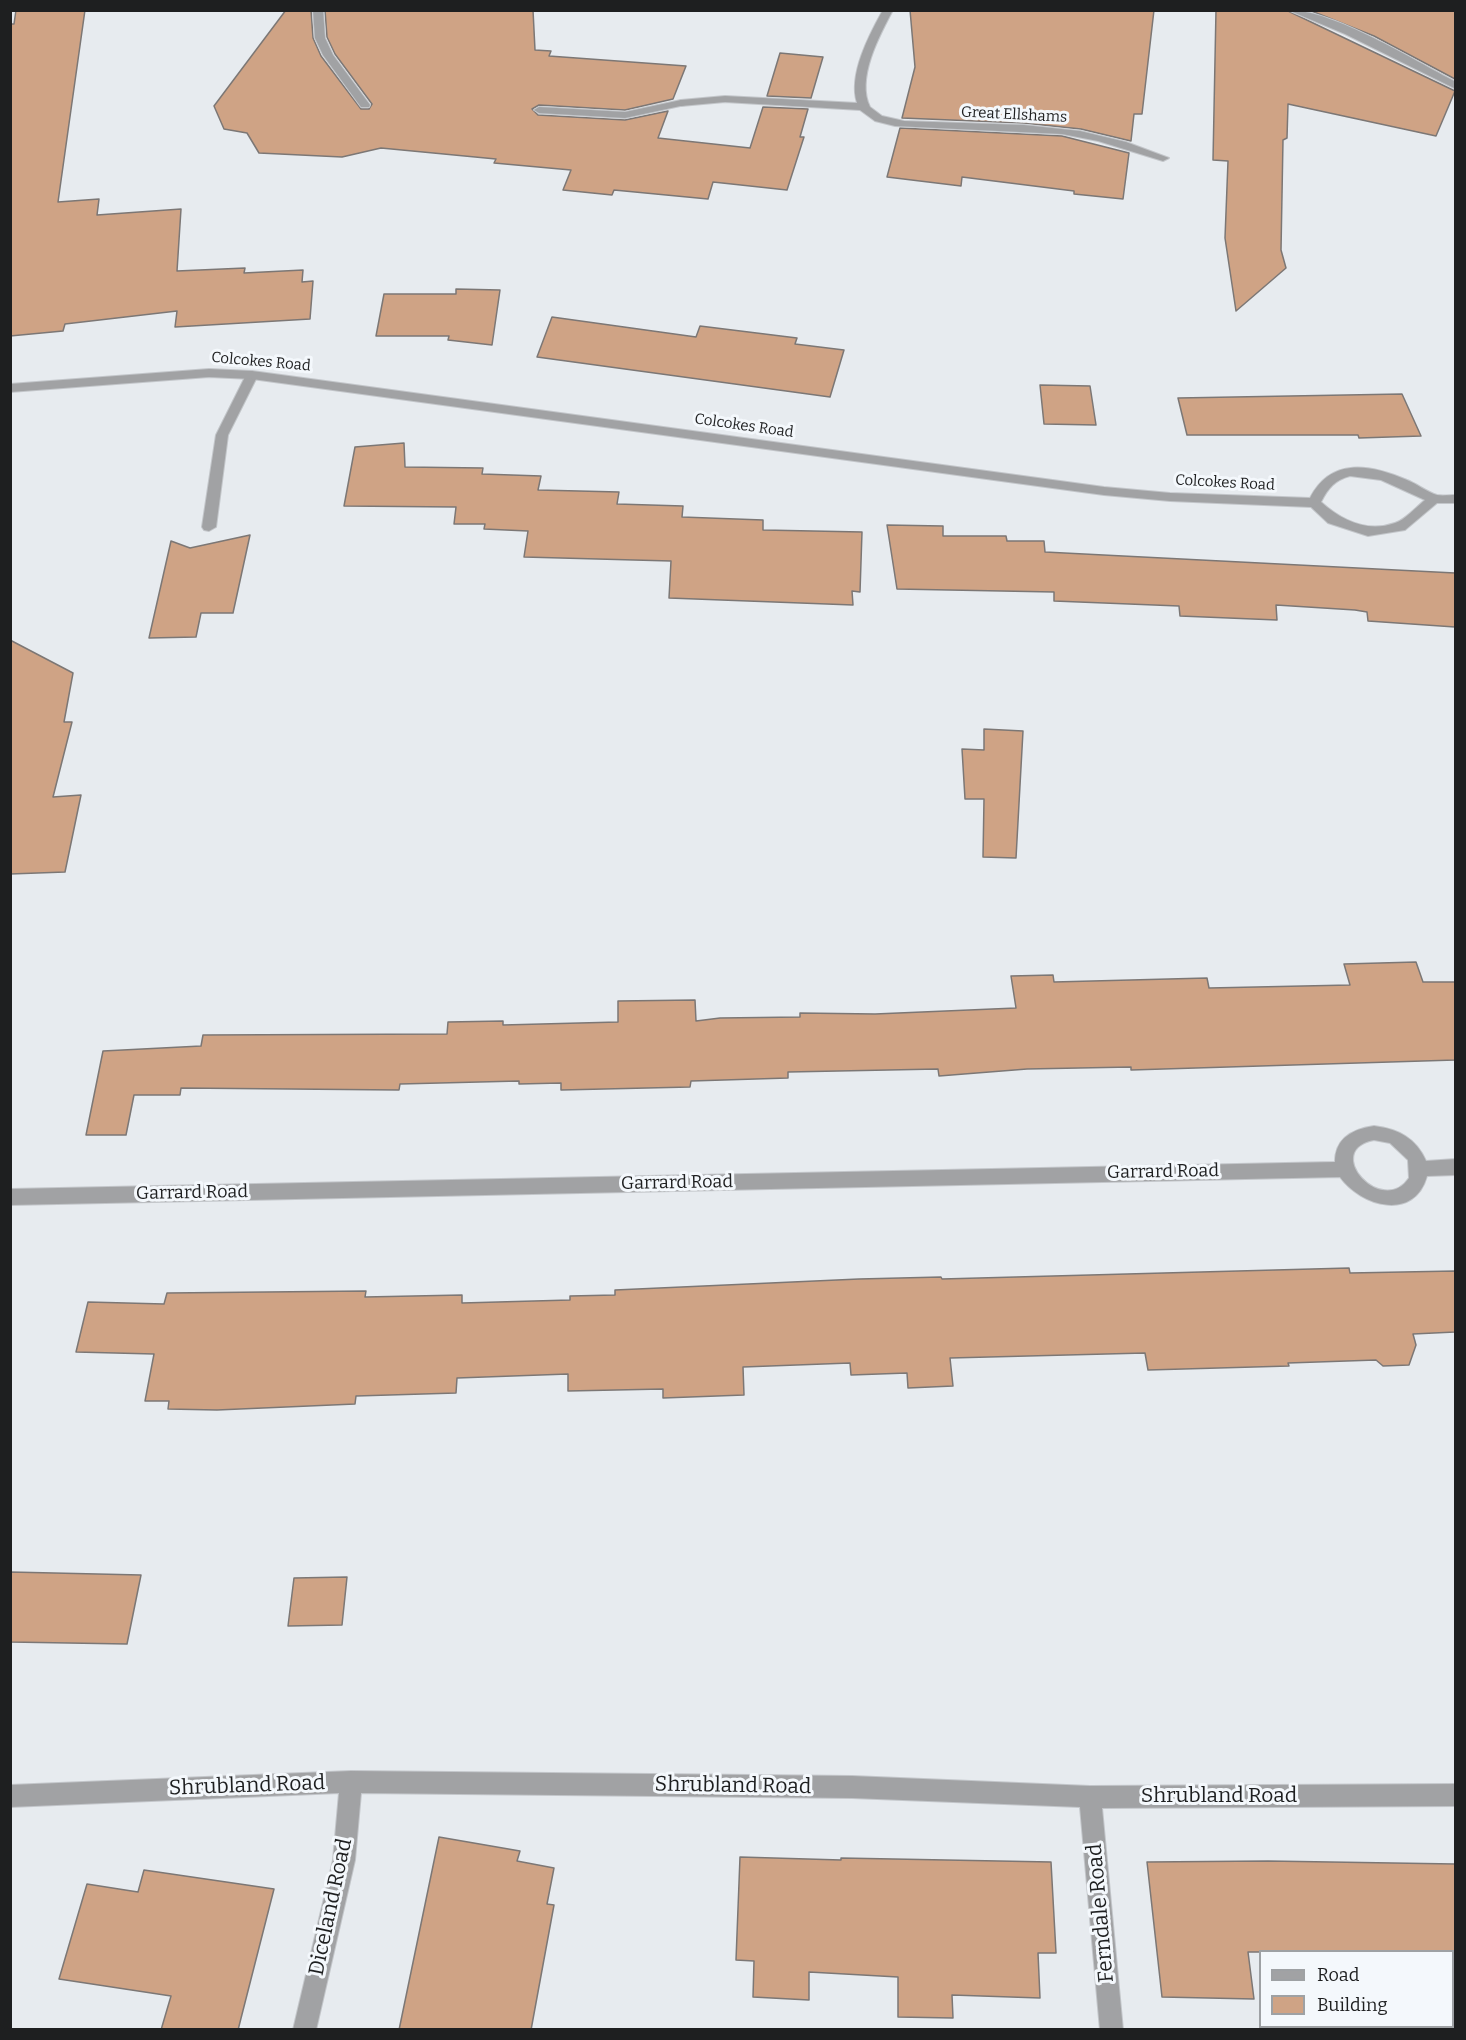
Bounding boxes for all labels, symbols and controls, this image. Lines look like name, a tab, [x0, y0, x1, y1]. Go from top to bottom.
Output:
street label: Great Ellshams	[960, 103, 1068, 127]
street label: Colcokes Road	[210, 349, 312, 375]
street label: Colcokes Road	[693, 410, 795, 442]
street label: Colcokes Road	[1175, 471, 1275, 495]
street label: Garrard Road	[1107, 1160, 1219, 1184]
street label: Garrard Road	[621, 1171, 733, 1195]
street label: Garrard Road	[136, 1181, 248, 1205]
street label: Shrubland Road	[168, 1771, 326, 1801]
street label: Shrubland Road	[654, 1772, 812, 1800]
street label: Shrubland Road	[1141, 1783, 1297, 1809]
street label: Diceland Road	[304, 1836, 358, 1978]
street label: Ferndale Road	[1082, 1842, 1120, 1984]
legend	[1259, 1950, 1454, 2028]
text: Road	[1317, 1964, 1359, 1986]
text: Building	[1317, 1994, 1388, 2016]

